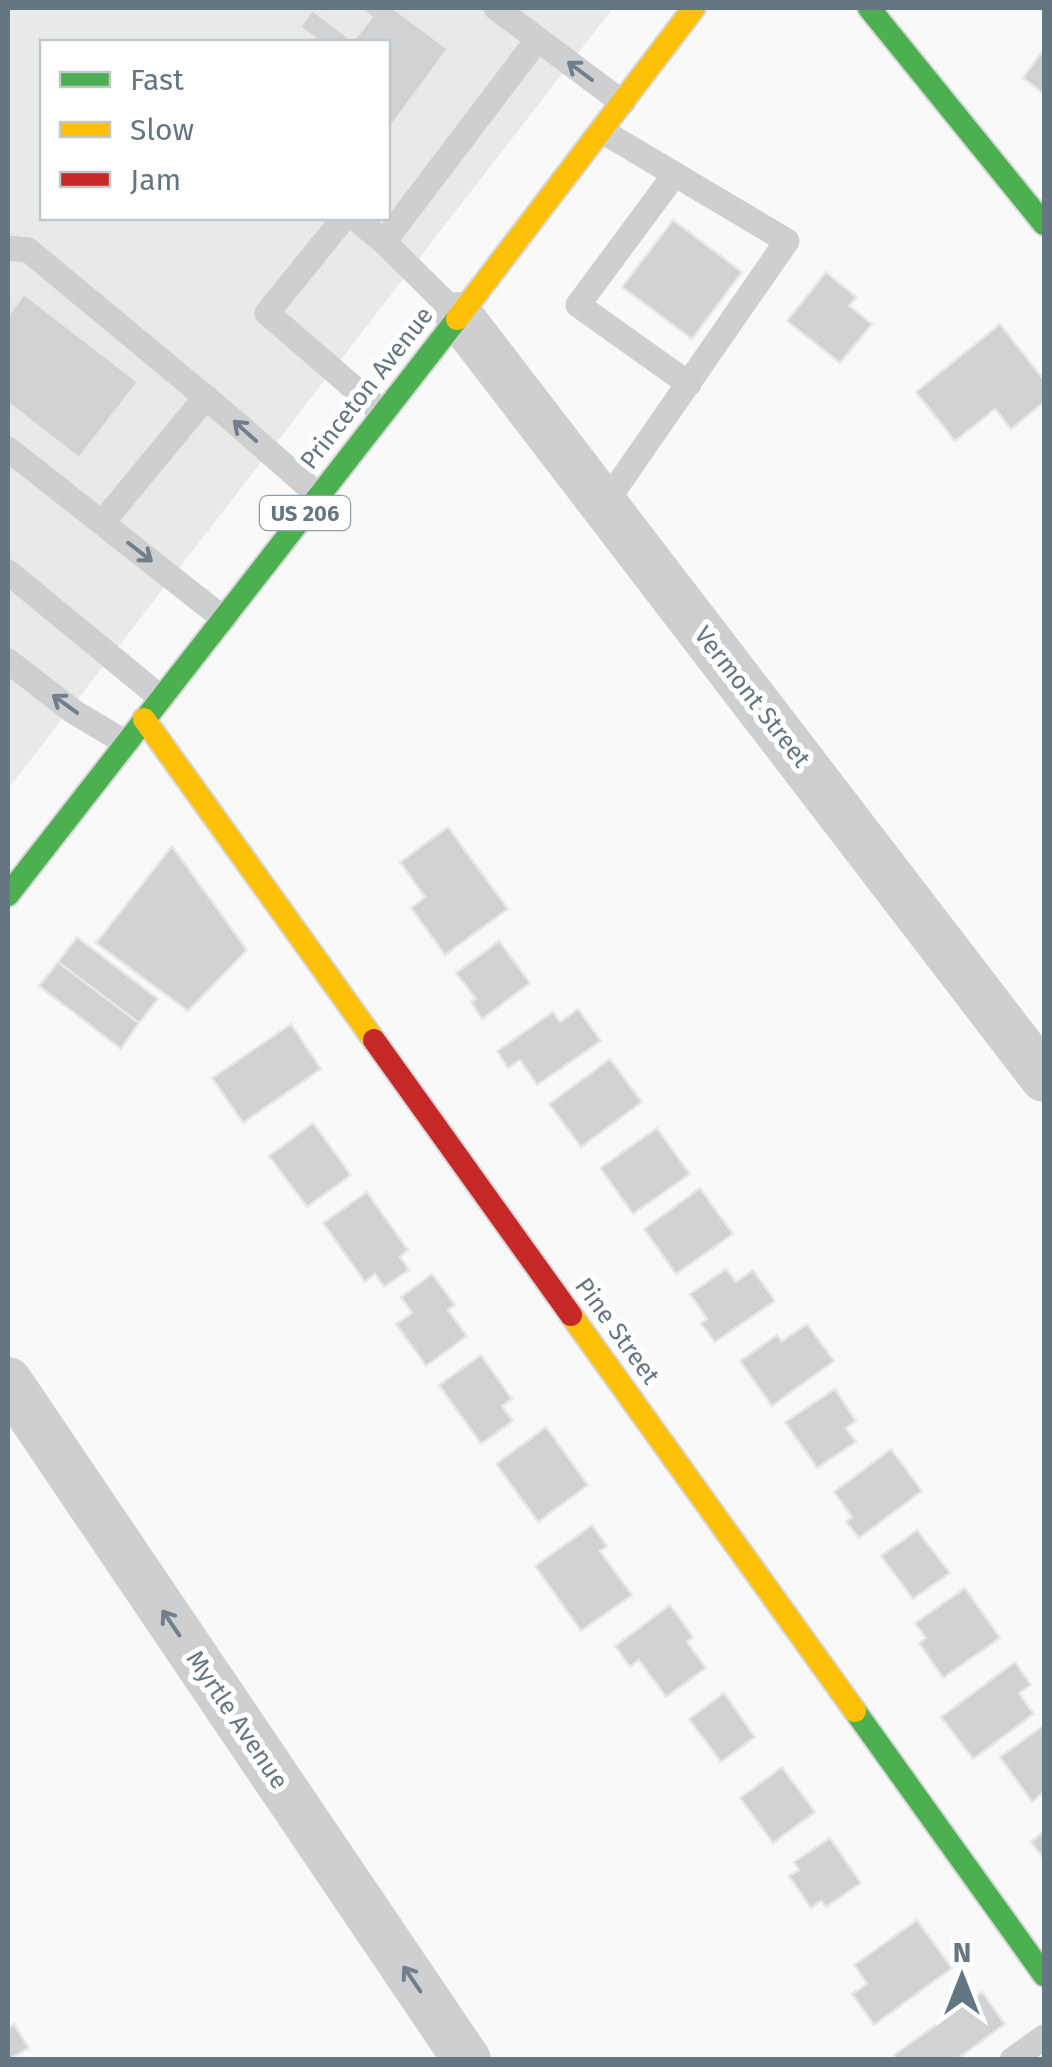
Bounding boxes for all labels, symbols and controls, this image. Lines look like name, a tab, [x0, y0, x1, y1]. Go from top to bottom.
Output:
legend	[40, 40, 390, 220]
one-way arrow	[567, 61, 594, 82]
text: Fast	[130, 62, 184, 98]
text: Slow	[130, 112, 194, 148]
text: Jam	[130, 162, 181, 198]
street label: Princeton Avenue	[294, 301, 440, 475]
one-way arrow	[233, 419, 258, 442]
road number: US 206	[260, 496, 350, 530]
one-way arrow	[126, 541, 152, 563]
street label: Vermont Street	[688, 621, 817, 774]
one-way arrow	[52, 694, 79, 715]
street label: Pine Street	[568, 1272, 666, 1391]
one-way arrow	[161, 1609, 182, 1637]
street label: Myrtle Avenue	[180, 1645, 294, 1795]
north arrow	[912, 1927, 1012, 2027]
text: N	[953, 1936, 971, 1969]
one-way arrow	[402, 1965, 423, 1993]

